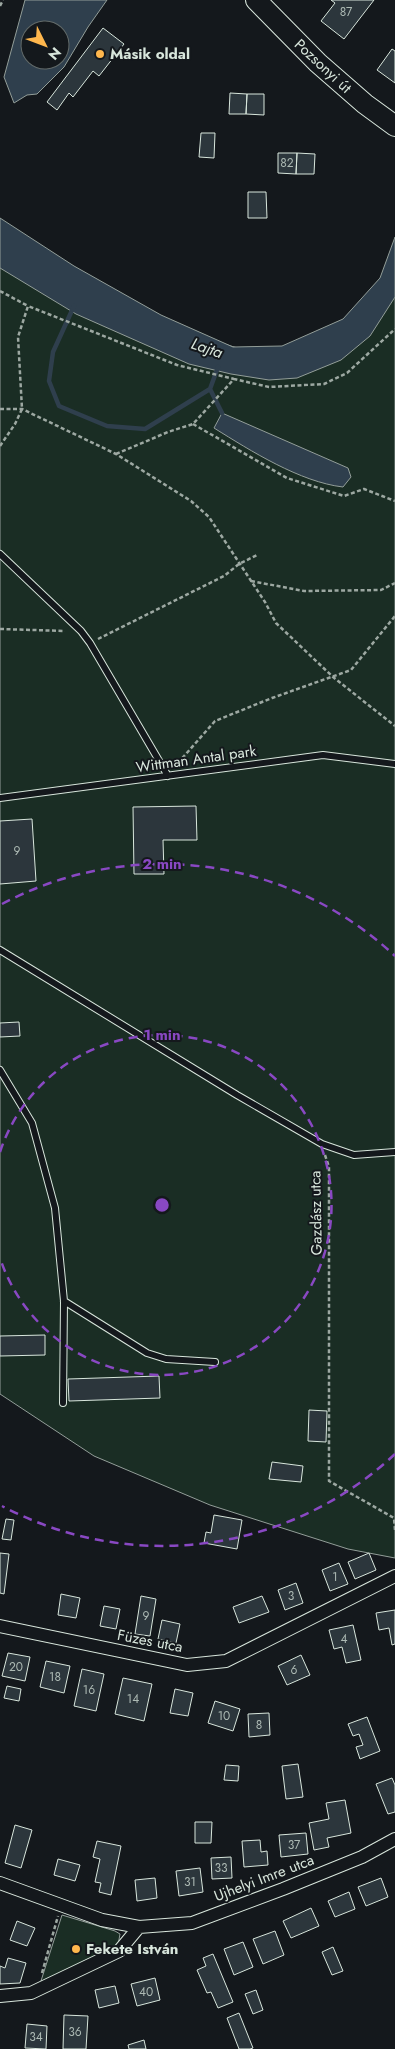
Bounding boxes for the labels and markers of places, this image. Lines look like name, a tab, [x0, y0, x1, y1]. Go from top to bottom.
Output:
place label: Másik oldal	[110, 43, 190, 65]
marker: Másik oldal	[94, 48, 106, 60]
centre of rings	[153, 1196, 171, 1214]
place label: Fekete István	[86, 1938, 178, 1960]
marker: Fekete István	[70, 1943, 82, 1955]

